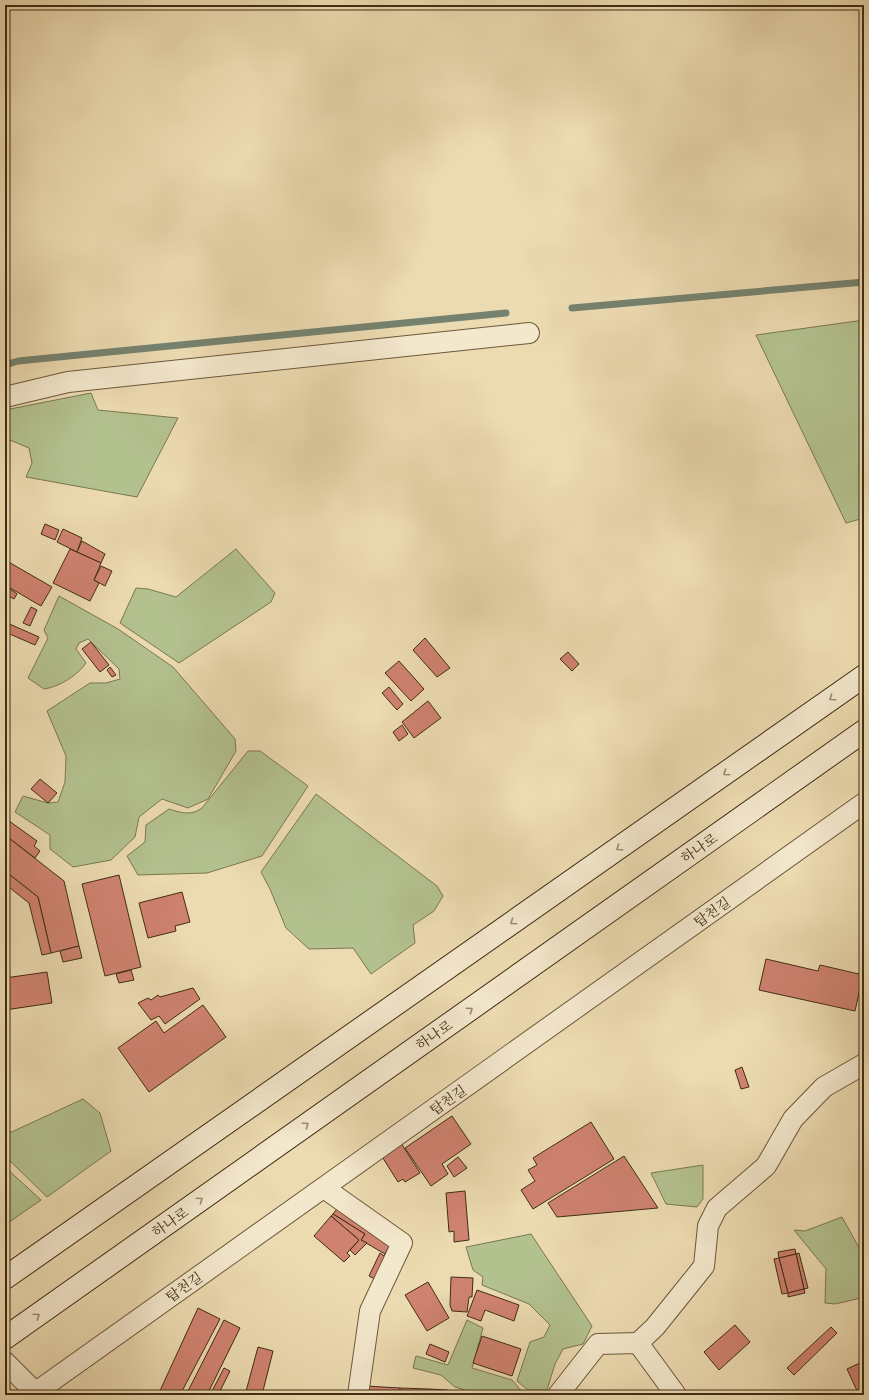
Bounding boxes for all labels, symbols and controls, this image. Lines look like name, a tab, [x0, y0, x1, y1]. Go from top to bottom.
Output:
one-way arrow	[829, 693, 836, 701]
one-way arrow	[723, 768, 730, 775]
street label: 하나로	[677, 829, 721, 867]
one-way arrow	[616, 843, 623, 851]
street label: 탑천길	[690, 893, 734, 931]
one-way arrow	[510, 917, 517, 925]
one-way arrow	[465, 1008, 472, 1015]
street label: 하나로	[412, 1016, 456, 1054]
street label: 탑천길	[426, 1081, 470, 1119]
one-way arrow	[302, 1123, 309, 1130]
one-way arrow	[196, 1197, 203, 1205]
street label: 하나로	[148, 1203, 192, 1241]
street label: 탑천길	[162, 1268, 206, 1306]
one-way arrow	[33, 1313, 40, 1321]

